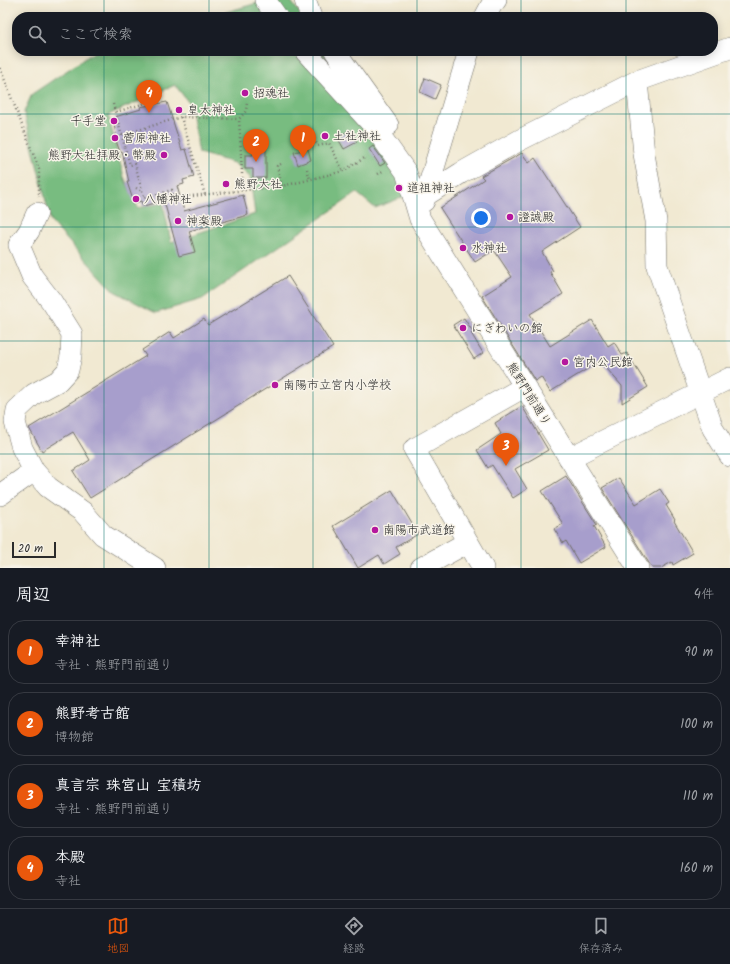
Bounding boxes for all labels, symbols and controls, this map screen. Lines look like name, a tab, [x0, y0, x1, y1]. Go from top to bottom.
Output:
search box	[12, 12, 718, 56]
icon: search	[26, 23, 48, 45]
text: ここで検索	[58, 23, 133, 47]
pin: 4	[136, 80, 162, 113]
place label: 招魂社	[253, 84, 289, 103]
marker: 招魂社	[240, 88, 250, 98]
place label: 皇太神社	[187, 101, 235, 120]
marker: 皇太神社	[174, 105, 184, 115]
place label: 千手堂	[70, 112, 106, 131]
marker: 千手堂	[109, 116, 119, 126]
pin: 1	[290, 125, 316, 158]
place label: 土社神社	[333, 127, 381, 146]
place label: 菅原神社	[123, 129, 171, 148]
pin: 2	[243, 129, 269, 162]
marker: 土社神社	[320, 131, 330, 141]
marker: 菅原神社	[110, 133, 120, 143]
place label: 熊野大社拝殿・幣殿	[48, 146, 156, 165]
marker: 熊野大社拝殿・幣殿	[159, 150, 169, 160]
place label: 熊野大社	[234, 175, 282, 194]
marker: 熊野大社	[221, 179, 231, 189]
place label: 道祖神社	[407, 179, 455, 198]
marker: 道祖神社	[394, 183, 404, 193]
place label: 八幡神社	[144, 190, 192, 209]
marker: 八幡神社	[131, 194, 141, 204]
your location	[471, 208, 491, 228]
place label: 證誠殿	[518, 208, 554, 227]
place label: 神楽殿	[186, 212, 222, 231]
marker: 證誠殿	[505, 212, 515, 222]
marker: 神楽殿	[173, 216, 183, 226]
place label: 水神社	[471, 239, 507, 258]
marker: 水神社	[458, 243, 468, 253]
place label: にぎわいの館	[471, 319, 543, 338]
marker: にぎわいの館	[458, 323, 468, 333]
place label: 宮内公民館	[573, 353, 633, 372]
marker: 宮内公民館	[560, 357, 570, 367]
street label: 熊野門前通り	[501, 359, 556, 430]
place label: 南陽市立宮内小学校	[283, 376, 391, 395]
marker: 南陽市立宮内小学校	[270, 380, 280, 390]
pin: 3	[493, 433, 519, 466]
place label: 南陽市武道館	[383, 521, 455, 540]
marker: 南陽市武道館	[370, 525, 380, 535]
scale bar	[12, 540, 56, 559]
text: 20 m	[18, 540, 43, 558]
text: 周辺	[16, 582, 50, 609]
text: 4件	[694, 584, 714, 605]
text: 幸神社	[55, 630, 100, 654]
text: 1	[28, 642, 32, 663]
text: 90 m	[685, 642, 713, 663]
text: 寺社 · 熊野門前通り	[55, 655, 173, 676]
text: 熊野考古館	[55, 702, 130, 726]
text: 2	[26, 714, 34, 735]
text: 100 m	[680, 714, 713, 735]
text: 博物館	[55, 727, 94, 748]
text: 真言宗 珠宮山 宝積坊	[55, 774, 202, 798]
text: 3	[26, 786, 34, 807]
text: 110 m	[683, 786, 713, 807]
text: 寺社 · 熊野門前通り	[55, 799, 173, 820]
text: 本殿	[55, 846, 85, 870]
text: 4	[26, 858, 34, 879]
text: 160 m	[680, 858, 713, 879]
text: 寺社	[55, 871, 81, 892]
tab: 地図	[107, 915, 129, 958]
tab: 経路	[343, 915, 365, 958]
tab: 保存済み	[579, 915, 623, 958]

